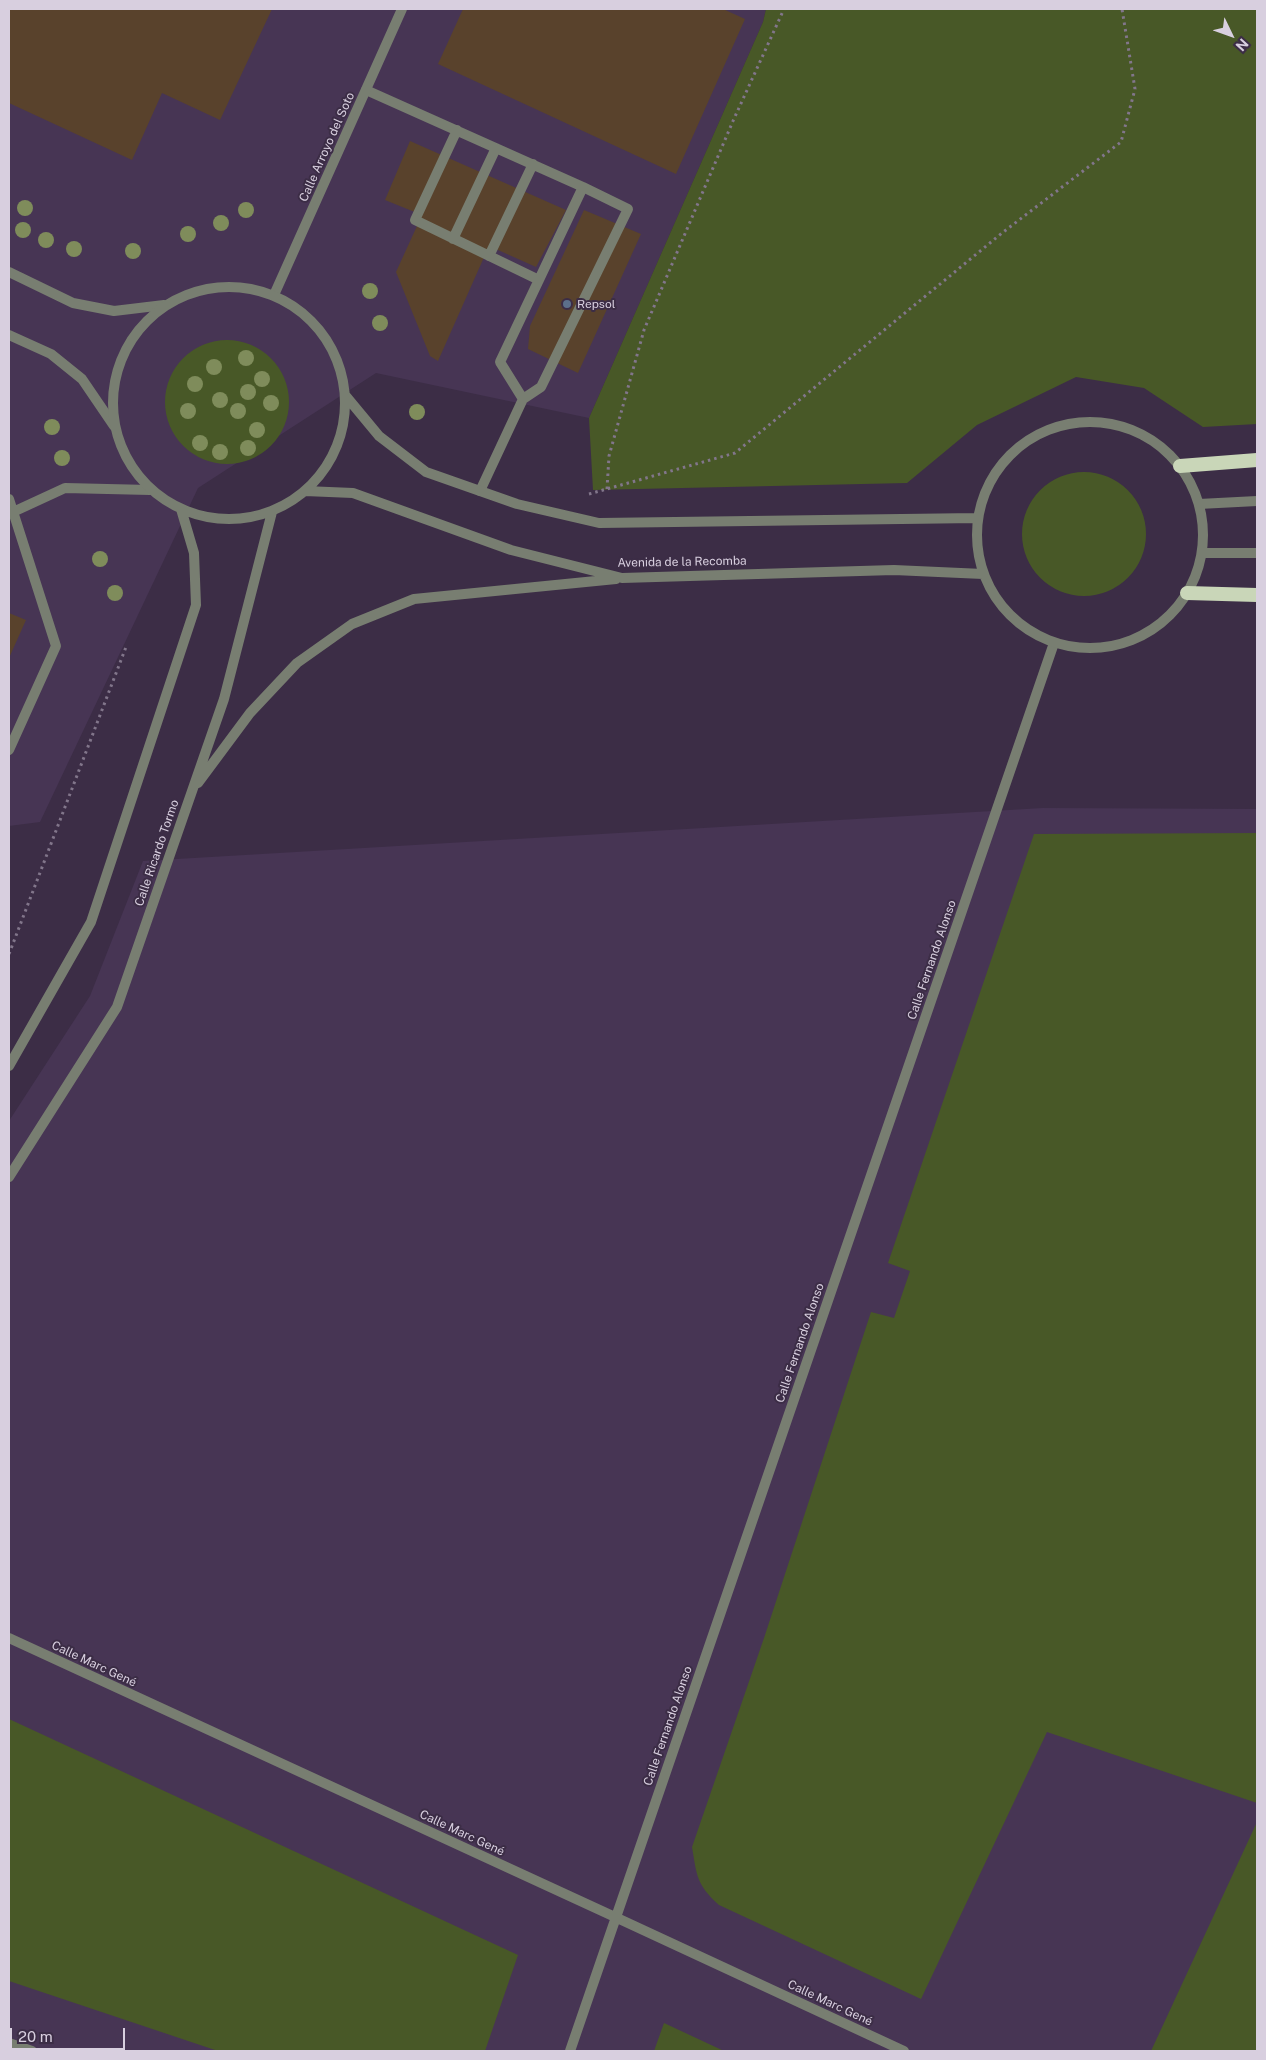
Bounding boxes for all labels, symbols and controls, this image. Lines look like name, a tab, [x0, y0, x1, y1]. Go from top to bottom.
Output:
north arrow	[1206, 10, 1256, 60]
text: N	[1233, 36, 1252, 54]
street label: Calle Arroyo del Soto	[296, 90, 358, 204]
place label: Repsol	[577, 297, 615, 311]
marker: Repsol	[561, 298, 573, 310]
street label: Avenida de la Recomba	[617, 554, 747, 570]
street label: Calle Ricardo Tormo	[132, 798, 182, 908]
street label: Calle Fernando Alonso	[905, 898, 959, 1022]
street label: Calle Fernando Alonso	[773, 1281, 827, 1405]
street label: Calle Marc Gené	[49, 1638, 139, 1690]
street label: Calle Fernando Alonso	[641, 1664, 695, 1788]
street label: Calle Marc Gené	[417, 1807, 507, 1859]
street label: Calle Marc Gené	[785, 1977, 875, 2029]
scale bar	[12, 2018, 128, 2050]
text: 20 m	[18, 2028, 53, 2045]

